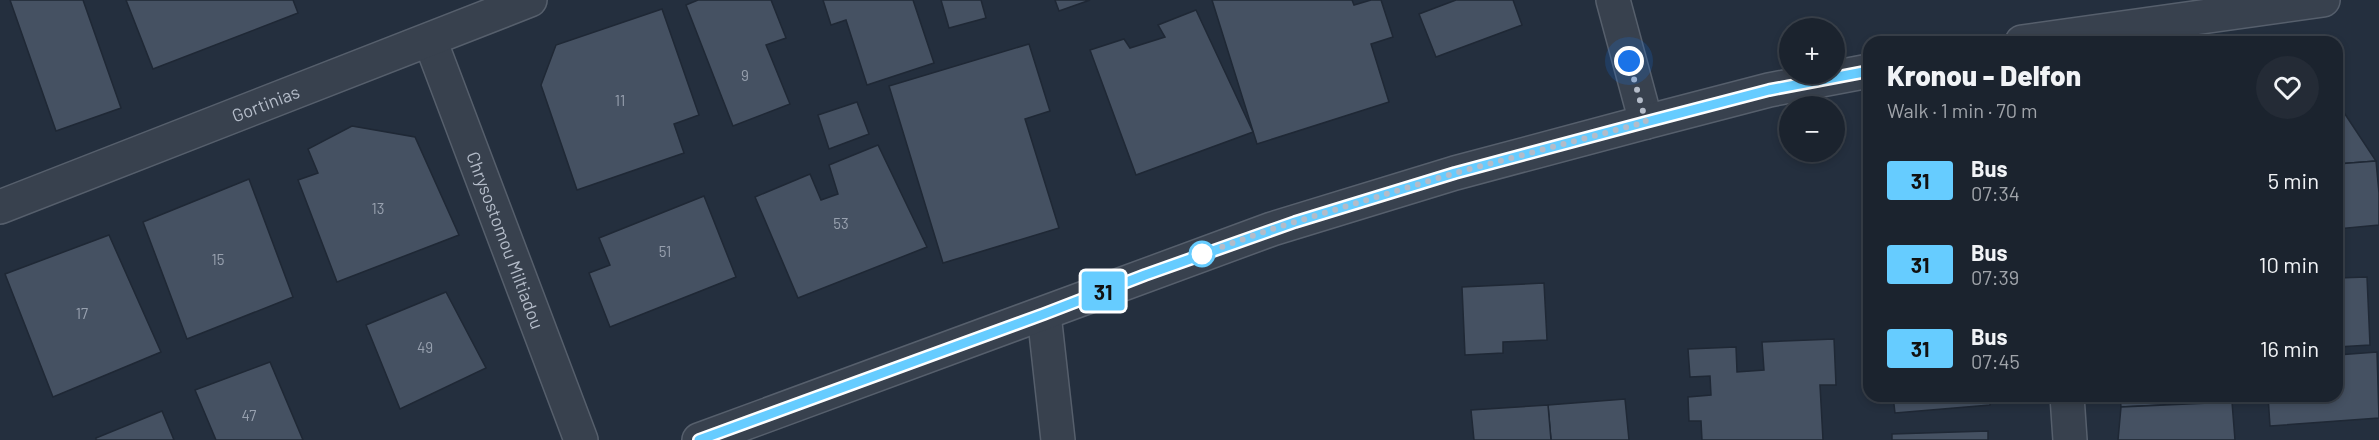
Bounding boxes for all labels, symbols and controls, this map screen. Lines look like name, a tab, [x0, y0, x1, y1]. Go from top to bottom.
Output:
map controls	[1779, 18, 1845, 162]
button: +	[1779, 18, 1845, 84]
your location	[1614, 46, 1644, 76]
button: heart	[2256, 56, 2319, 119]
text: Kronou - Delfon	[1887, 58, 2081, 92]
house number: 9	[741, 66, 749, 84]
street label: Gortinias	[228, 80, 303, 126]
house number: 11	[615, 91, 625, 109]
button: −	[1779, 96, 1845, 162]
text: Walk · 1 min · 70 m	[1887, 98, 2038, 122]
street label: Chrysostomou Miltiadou	[462, 148, 549, 332]
text: Bus	[1971, 155, 2008, 181]
text: 5 min	[2268, 167, 2319, 193]
text: 31	[1911, 168, 1929, 193]
text: 07:34	[1971, 181, 2020, 205]
house number: 13	[372, 199, 384, 217]
house number: 53	[833, 214, 849, 232]
text: Bus	[1971, 239, 2008, 265]
unlabelled marker	[1189, 241, 1215, 267]
house number: 51	[659, 242, 671, 260]
house number: 15	[212, 250, 224, 268]
text: 10 min	[2259, 251, 2319, 277]
text: 31	[1911, 252, 1929, 277]
text: 07:39	[1971, 265, 2019, 289]
line badge: 31	[1076, 272, 1130, 310]
text: 31	[1094, 279, 1112, 304]
house number: 17	[76, 304, 88, 322]
text: Bus	[1971, 323, 2008, 349]
text: 16 min	[2260, 335, 2319, 361]
text: 31	[1911, 336, 1929, 361]
house number: 49	[417, 338, 433, 356]
text: 07:45	[1971, 349, 2020, 373]
house number: 47	[242, 406, 256, 424]

